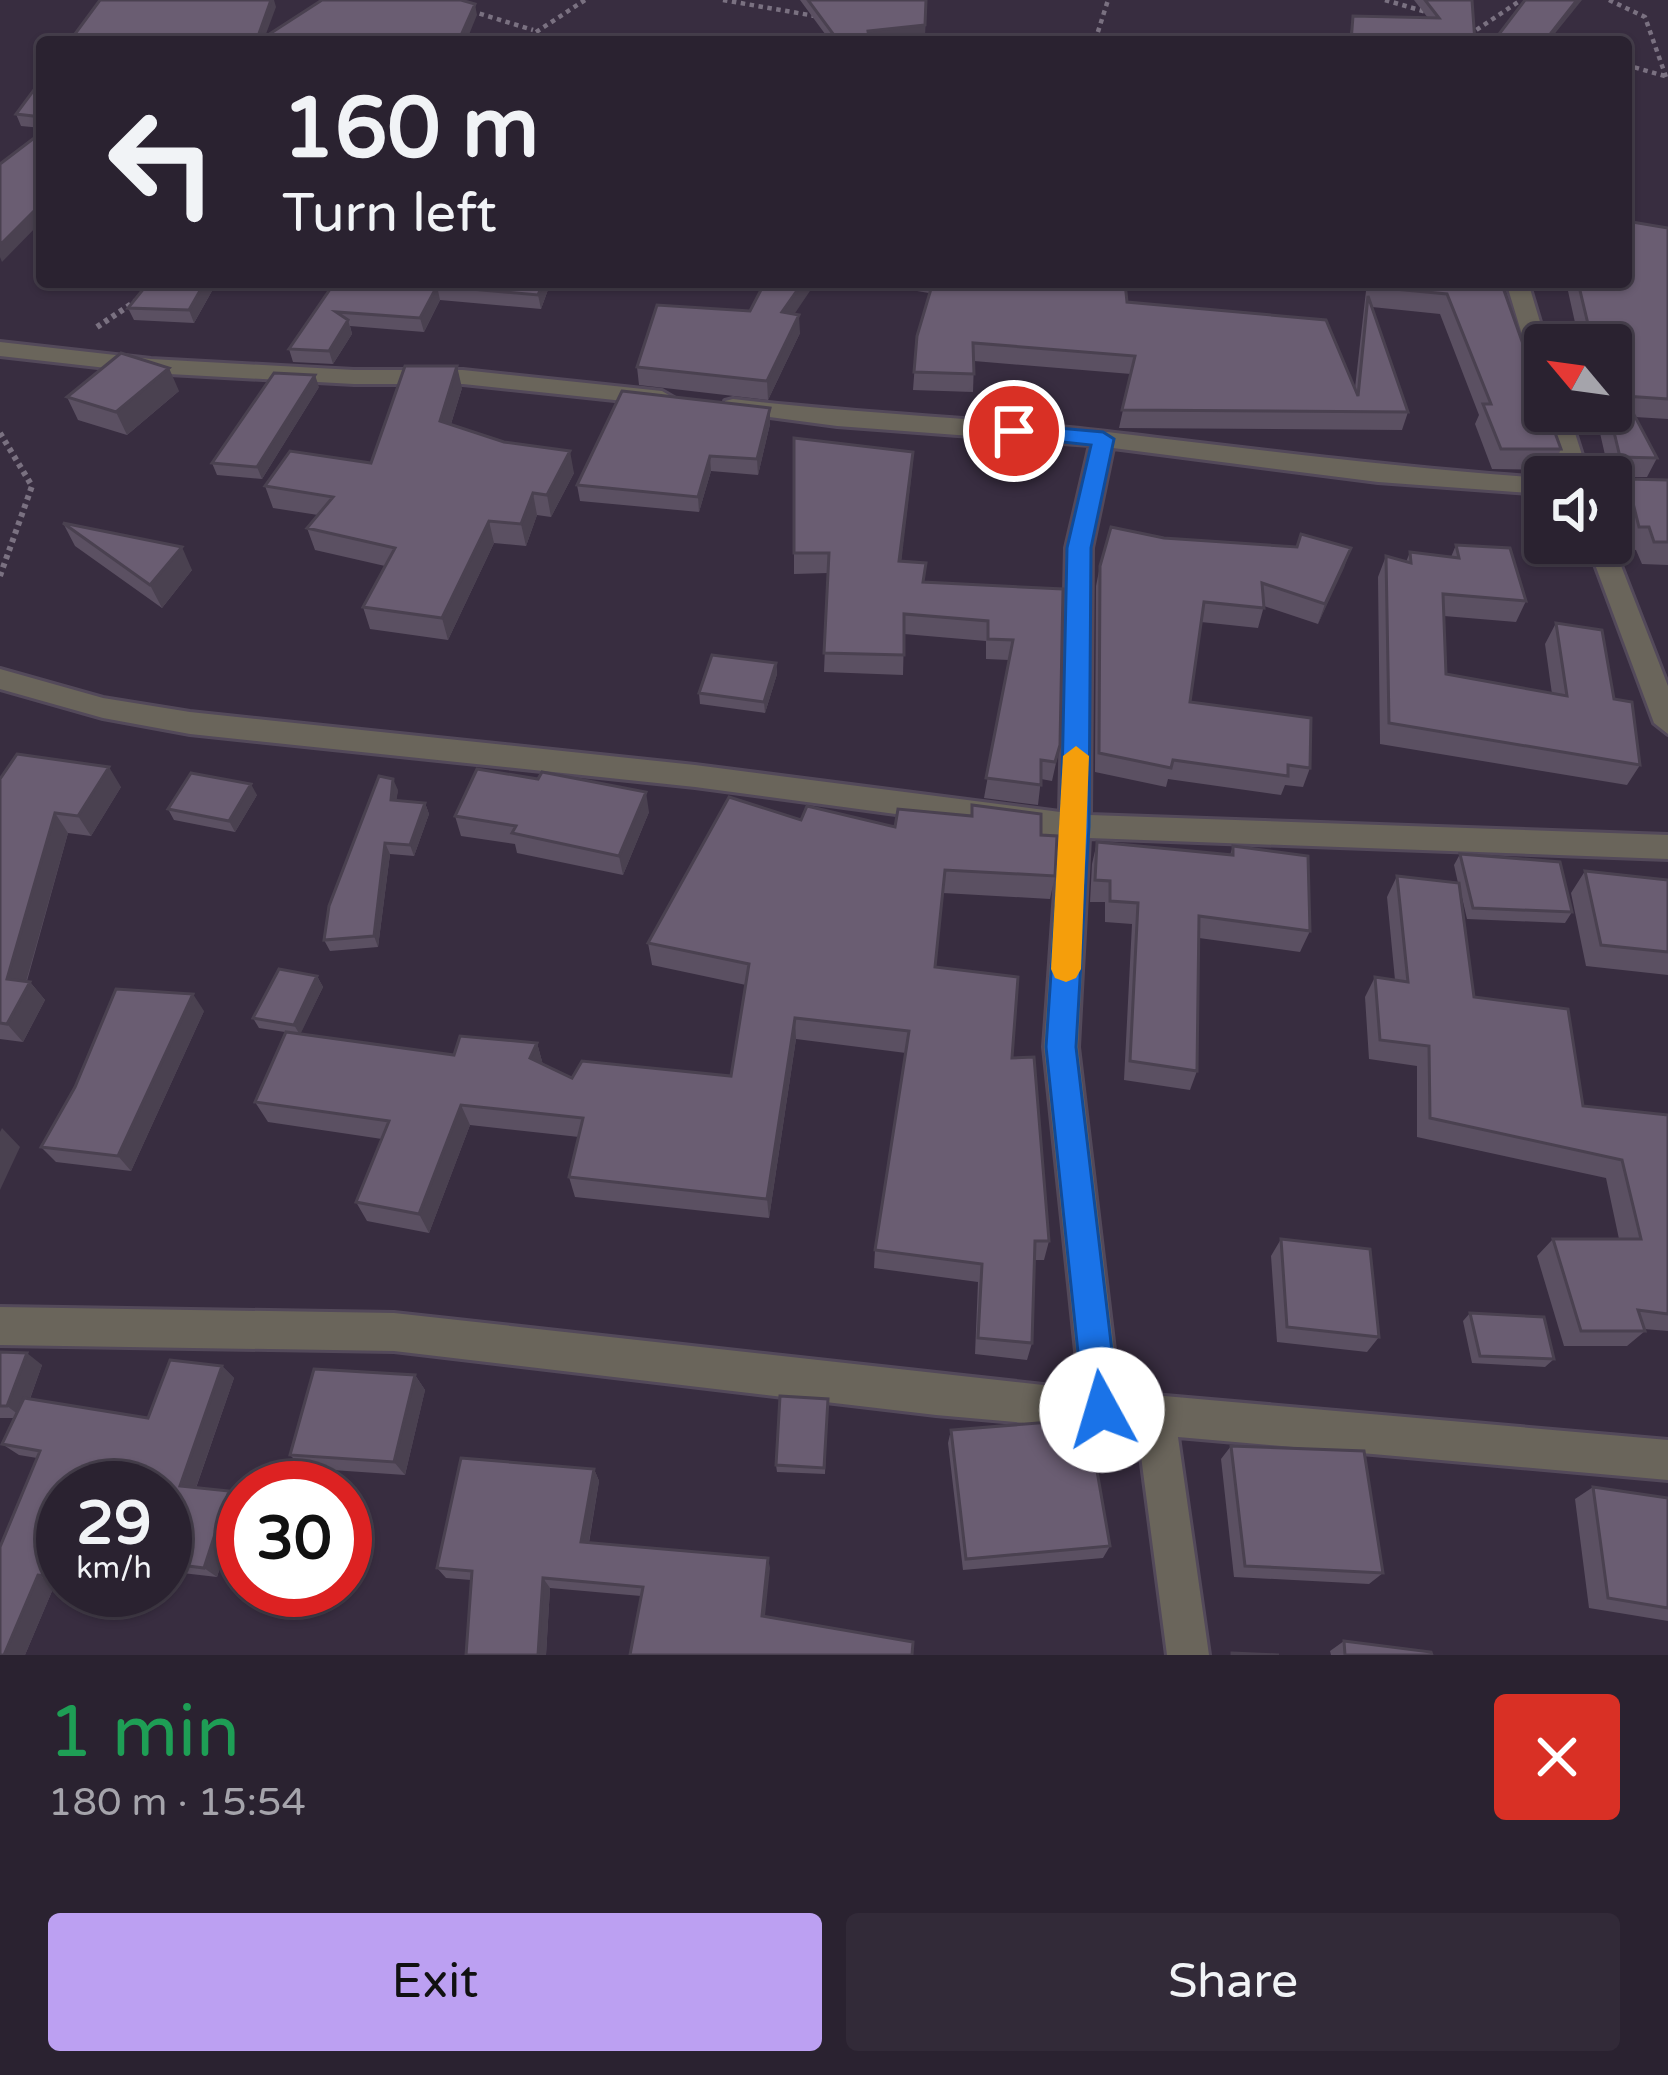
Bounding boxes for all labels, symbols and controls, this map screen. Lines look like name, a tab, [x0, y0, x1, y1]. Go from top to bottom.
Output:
text: 160 m	[282, 79, 539, 180]
icon: left	[84, 84, 240, 240]
text: Turn left	[282, 181, 497, 246]
north arrow	[1524, 324, 1632, 432]
map controls	[1524, 324, 1632, 564]
pin	[963, 380, 1065, 482]
icon: arrive	[981, 398, 1047, 464]
button: sound	[1524, 456, 1632, 564]
position arrow	[1039, 1347, 1165, 1473]
speed limit sign: 30	[216, 1461, 372, 1617]
text: 29	[76, 1488, 152, 1560]
text: km/h	[76, 1550, 152, 1587]
text: 1 min	[48, 1690, 240, 1777]
button: close	[1494, 1694, 1620, 1820]
text: 180 m · 15:54	[48, 1779, 306, 1826]
button: Exit	[48, 1913, 822, 2051]
button: Share	[846, 1913, 1620, 2051]

